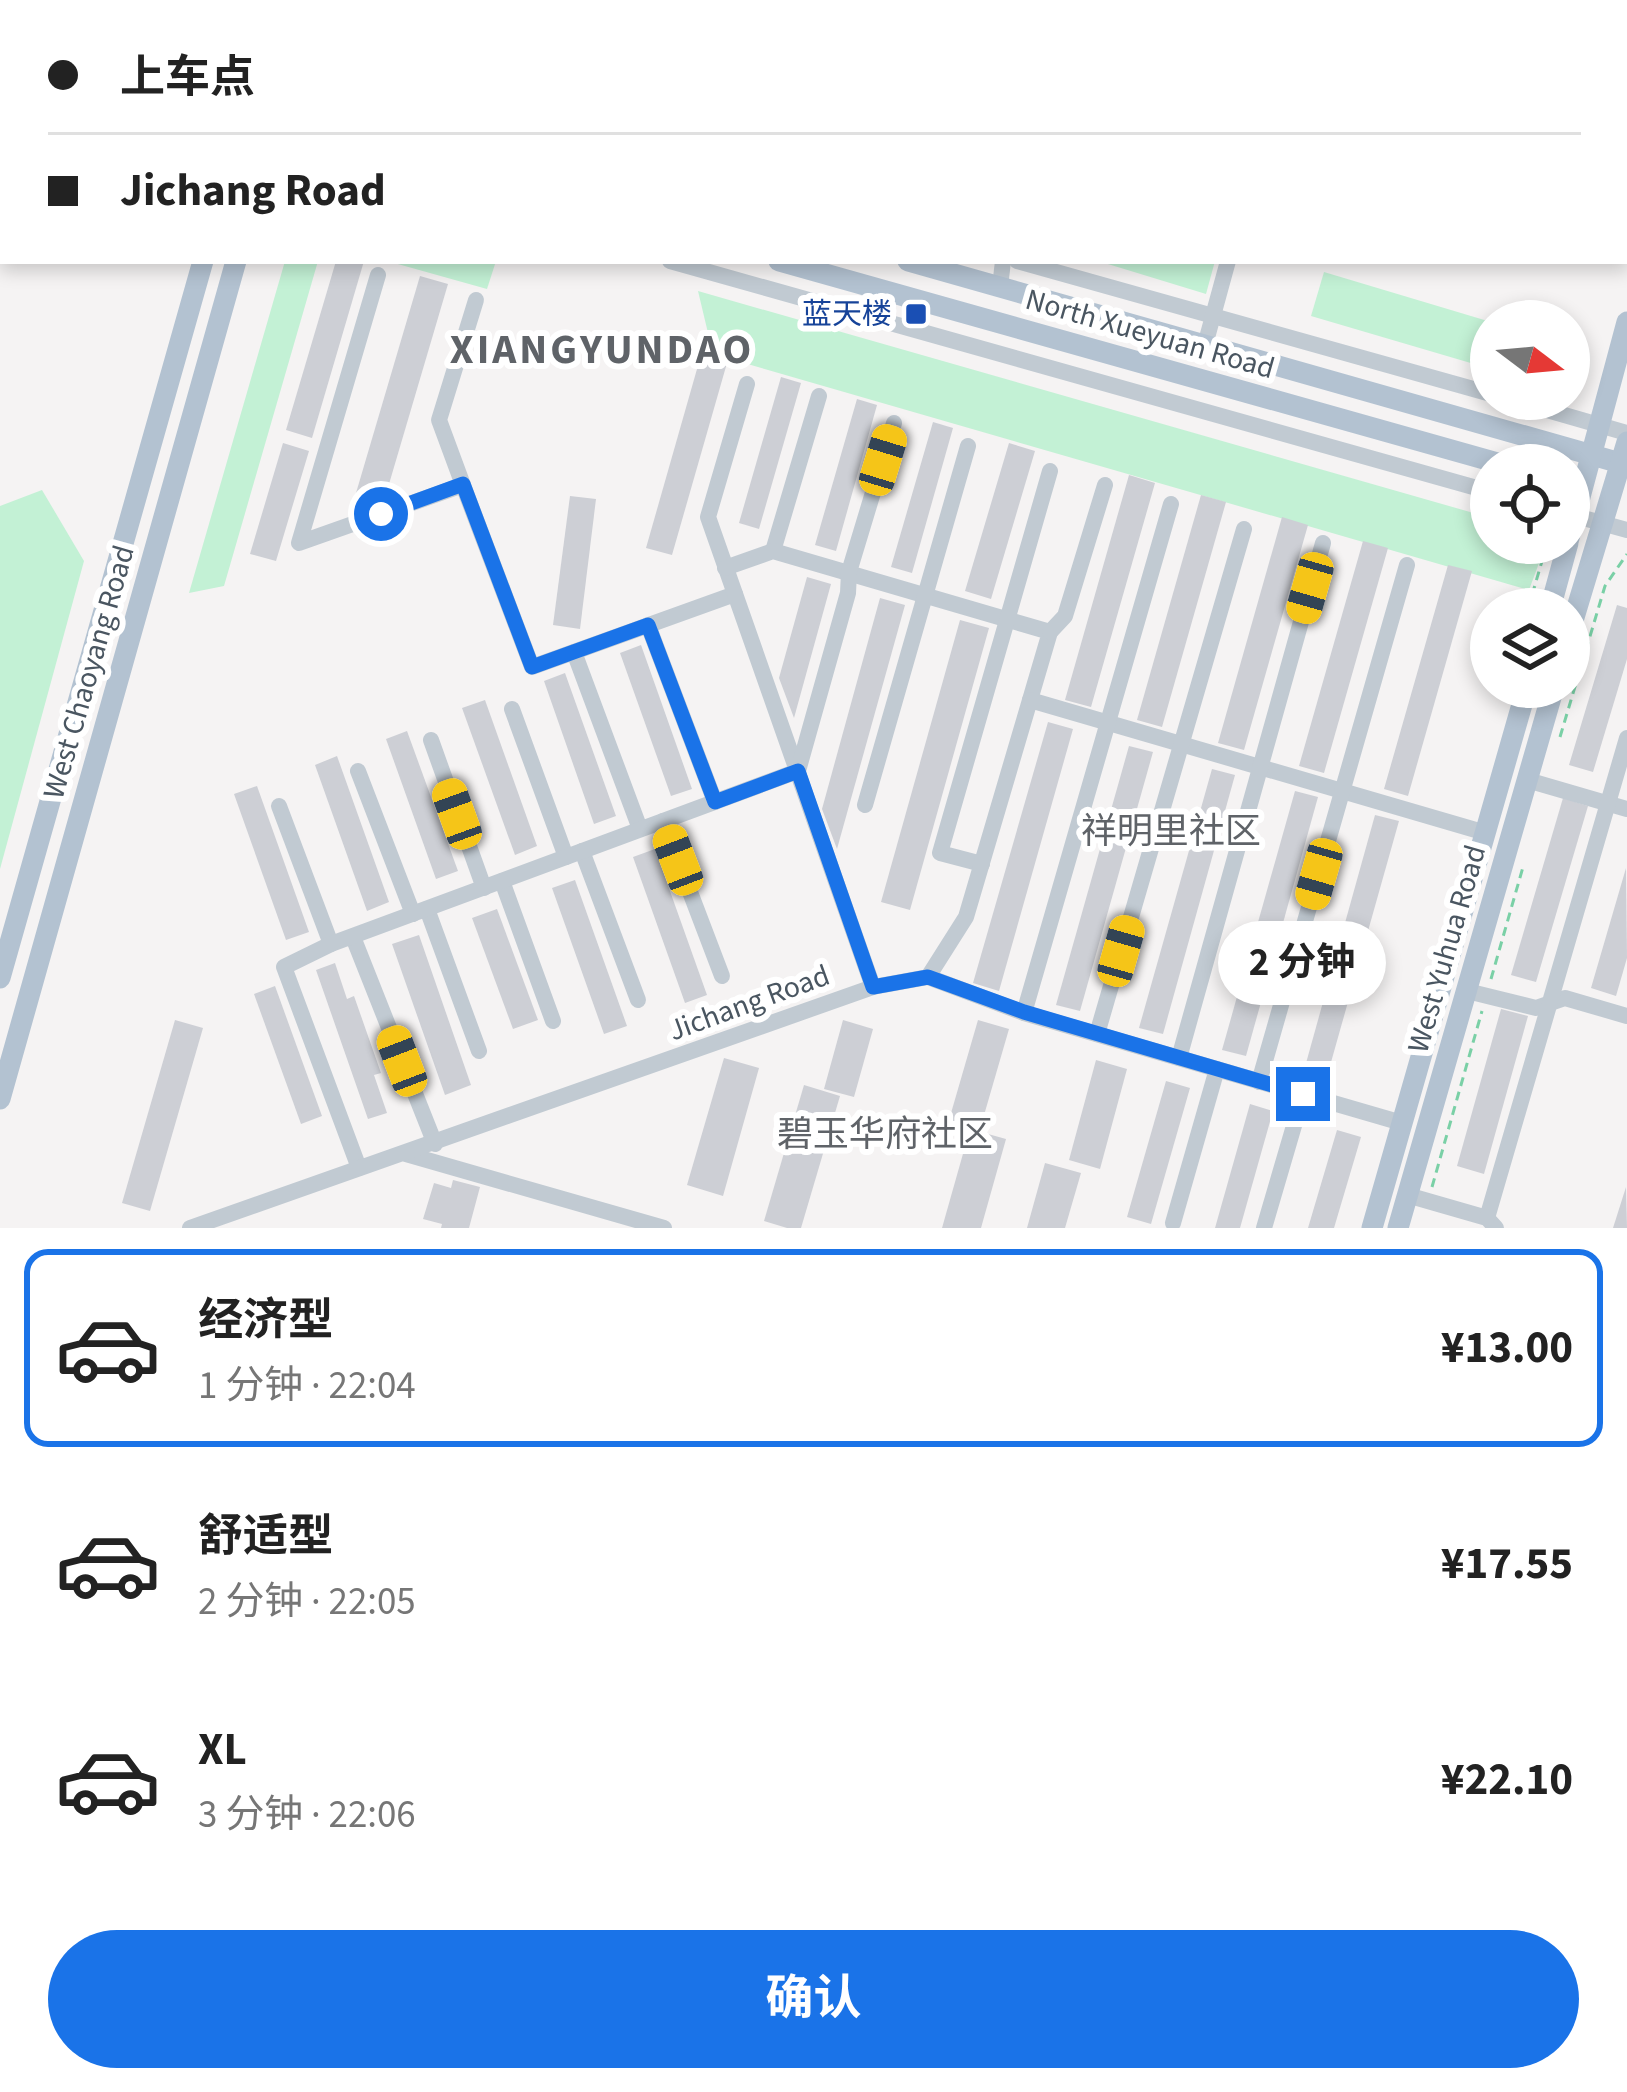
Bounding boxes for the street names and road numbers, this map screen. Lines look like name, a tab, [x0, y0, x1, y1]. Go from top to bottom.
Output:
street label: North Xueyuan Road	[1020, 278, 1280, 390]
street label: West Chaoyang Road	[32, 540, 146, 804]
street label: West Yuhua Road	[1397, 840, 1497, 1058]
street label: Jichang Road	[662, 954, 836, 1052]

